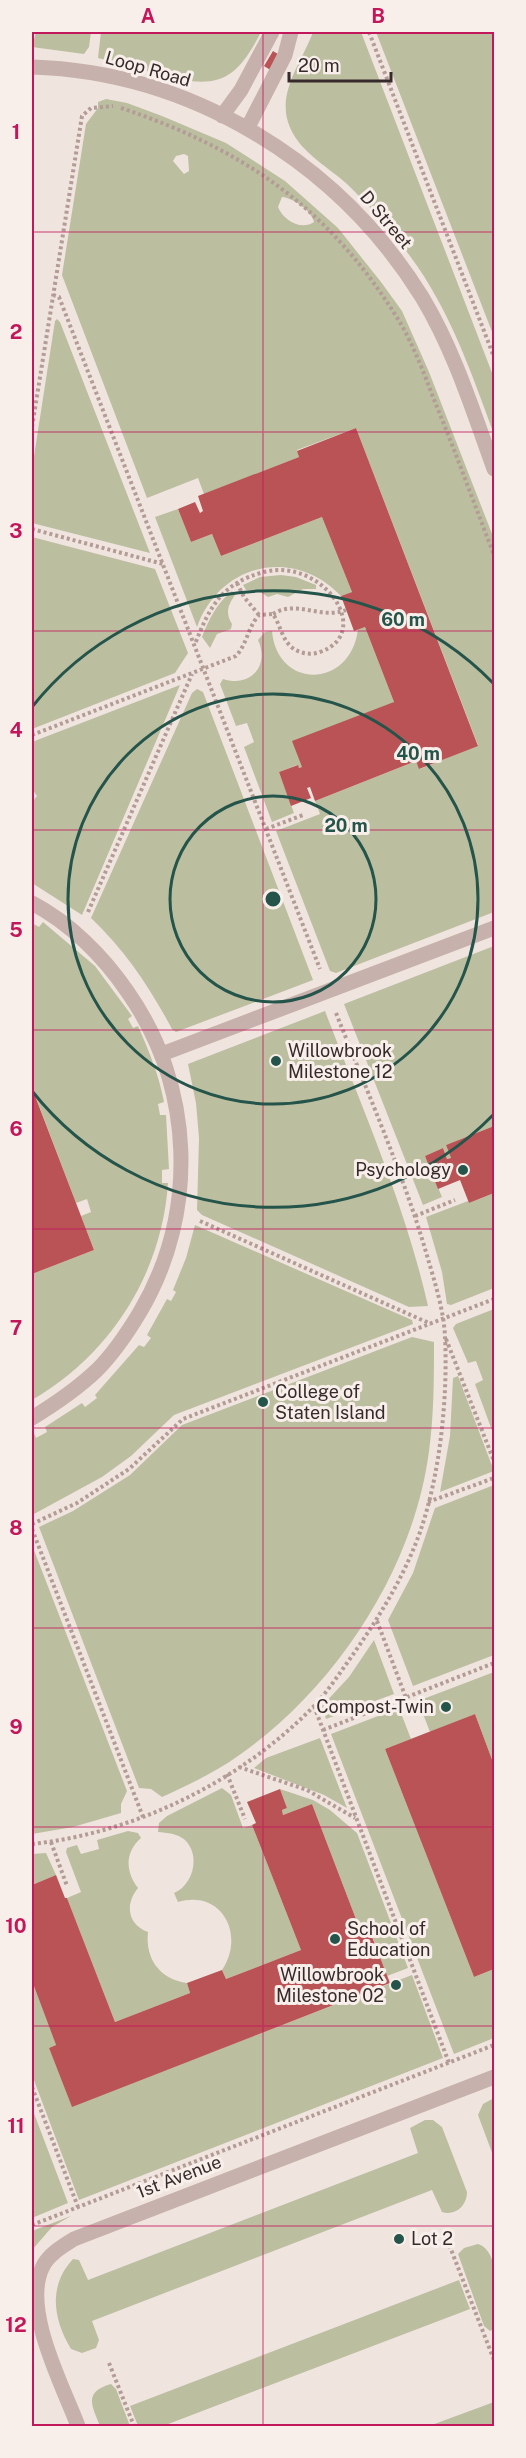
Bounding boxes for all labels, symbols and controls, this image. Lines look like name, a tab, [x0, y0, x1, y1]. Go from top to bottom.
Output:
text: A	[141, 4, 155, 28]
text: B	[371, 4, 385, 28]
scale bar	[289, 45, 391, 83]
street label: Loop Road	[103, 46, 193, 91]
text: 20 m	[298, 55, 340, 76]
text: 1	[12, 120, 20, 144]
street label: D Street	[356, 186, 417, 253]
text: 2	[10, 320, 22, 344]
text: 3	[9, 519, 23, 543]
text: 60 m	[381, 609, 425, 630]
text: 4	[9, 718, 23, 742]
text: 40 m	[396, 743, 440, 764]
text: 20 m	[324, 815, 368, 836]
centre of rings	[263, 889, 283, 909]
text: 5	[9, 918, 23, 942]
place label: Willowbrook Milestone 12	[288, 1040, 392, 1082]
marker: Willowbrook Milestone 12	[269, 1054, 283, 1068]
text: 6	[9, 1117, 23, 1141]
place label: Psychology	[355, 1159, 451, 1180]
marker: Psychology	[456, 1163, 470, 1177]
text: 7	[10, 1316, 22, 1340]
place label: College of Staten Island	[275, 1381, 386, 1423]
marker: College of Staten Island	[256, 1395, 270, 1409]
text: 8	[9, 1516, 23, 1540]
place label: Compost-Twin	[316, 1696, 434, 1717]
marker: Compost-Twin	[439, 1700, 453, 1714]
text: 9	[9, 1715, 23, 1739]
text: 10	[5, 1914, 27, 1938]
place label: School of Education	[347, 1918, 431, 1960]
marker: School of Education	[328, 1932, 342, 1946]
place label: Willowbrook Milestone 02	[276, 1964, 384, 2006]
marker: Willowbrook Milestone 02	[389, 1978, 403, 1992]
text: 11	[7, 2114, 25, 2138]
street label: 1st Avenue	[133, 2151, 224, 2202]
place label: Lot 2	[411, 2228, 453, 2249]
marker: Lot 2	[392, 2232, 406, 2246]
text: 12	[5, 2313, 27, 2337]

